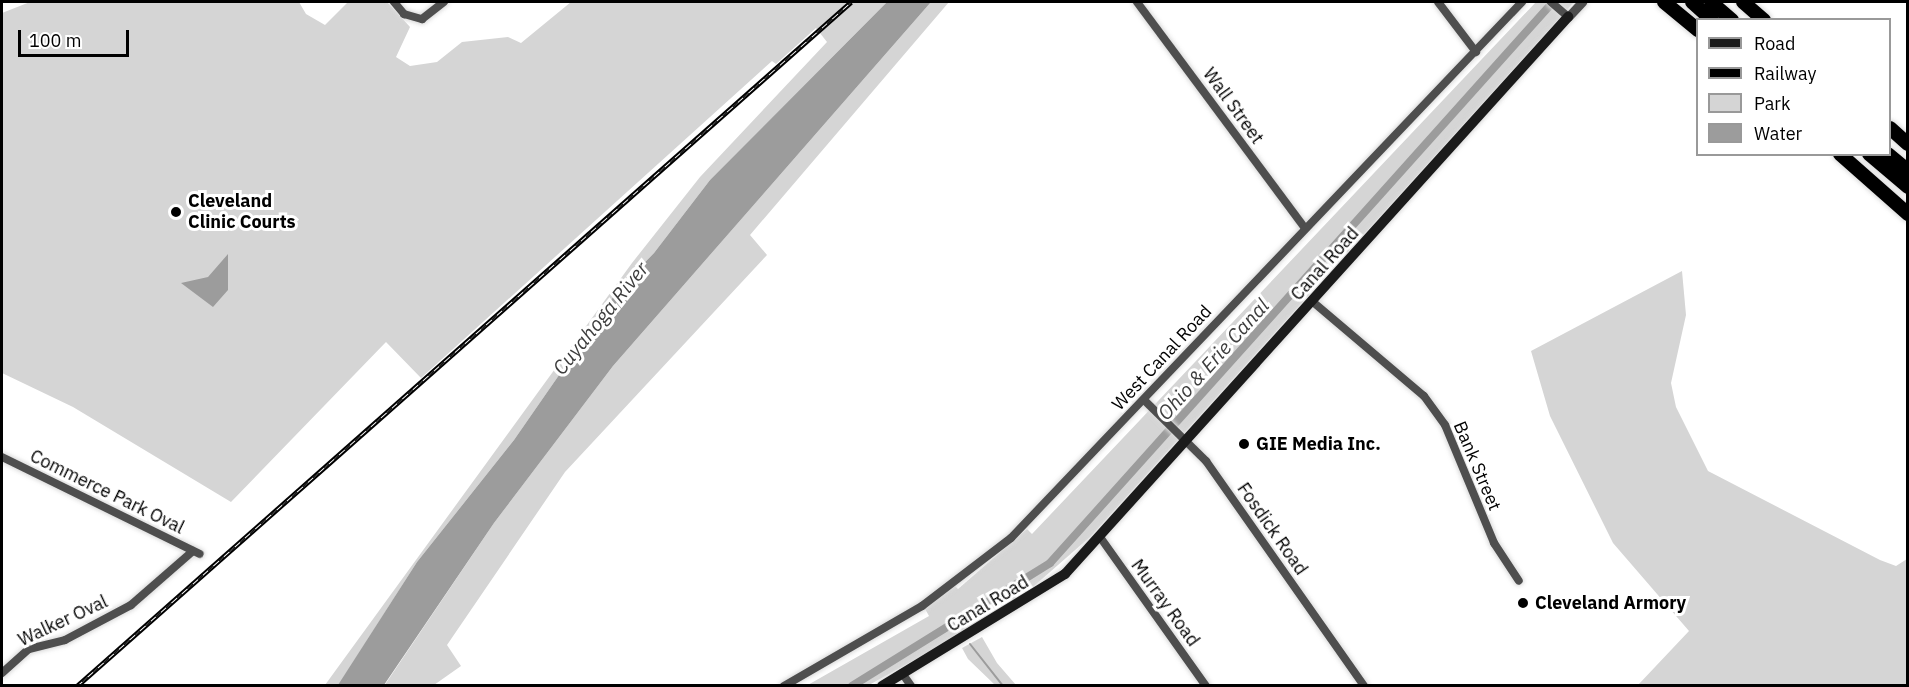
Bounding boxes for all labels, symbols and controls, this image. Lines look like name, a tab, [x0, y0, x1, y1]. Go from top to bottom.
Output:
scale bar	[21, 18, 132, 56]
legend	[1696, 18, 1891, 156]
text: 100 m	[29, 29, 81, 52]
text: Road	[1754, 32, 1795, 55]
text: Railway	[1754, 62, 1816, 85]
street label: Wall Street	[1198, 64, 1268, 148]
text: Park	[1754, 92, 1790, 115]
text: Water	[1754, 122, 1802, 145]
place label: Cleveland Clinic Courts	[188, 191, 296, 234]
marker: Cleveland Clinic Courts	[169, 205, 183, 219]
street label: Canal Road	[1286, 223, 1364, 305]
water label: Cuyahoga River	[547, 257, 653, 379]
water label: Ohio & Erie Canal	[1152, 294, 1274, 424]
street label: West Canal Road	[1108, 301, 1216, 415]
street label: Bank Street	[1449, 418, 1505, 514]
place label: GIE Media Inc.	[1256, 433, 1381, 455]
marker: GIE Media Inc.	[1237, 437, 1251, 451]
street label: Commerce Park Oval	[26, 445, 188, 539]
street label: Fosdick Road	[1232, 479, 1312, 579]
street label: Murray Road	[1126, 555, 1204, 651]
street label: Canal Road	[943, 571, 1033, 637]
street label: Walker Oval	[15, 591, 111, 651]
place label: Cleveland Armory	[1535, 592, 1686, 614]
marker: Cleveland Armory	[1516, 596, 1530, 610]

